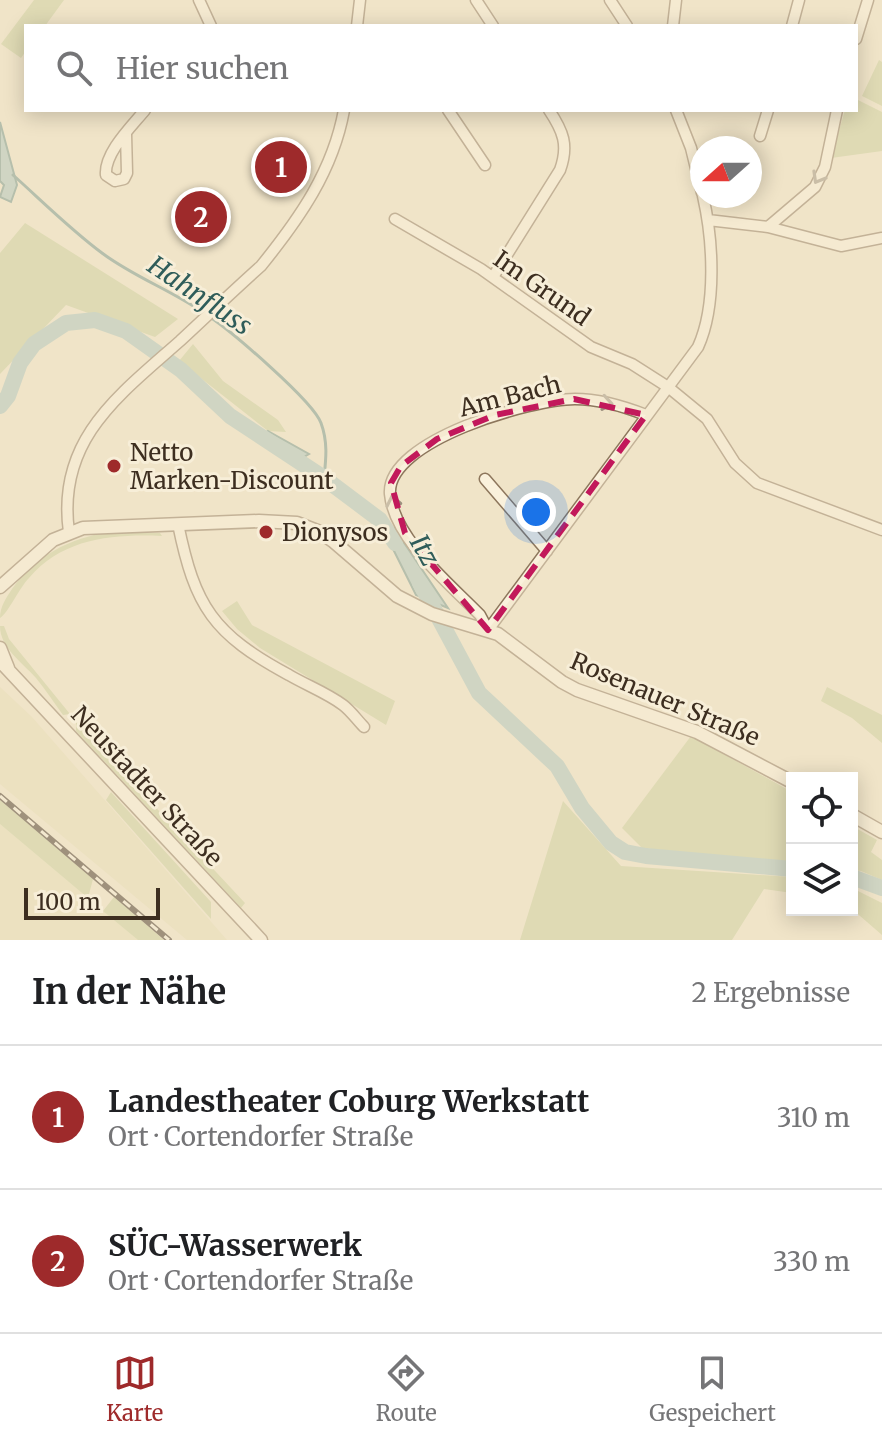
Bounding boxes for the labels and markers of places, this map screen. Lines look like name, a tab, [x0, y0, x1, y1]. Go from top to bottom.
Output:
pin: 1	[255, 137, 307, 197]
pin: 2	[175, 187, 227, 247]
place label: Netto Marken-Discount	[130, 437, 334, 496]
marker: Netto Marken-Discount	[105, 457, 123, 475]
place label: Dionysos	[282, 517, 388, 548]
marker: Dionysos	[257, 523, 275, 541]

